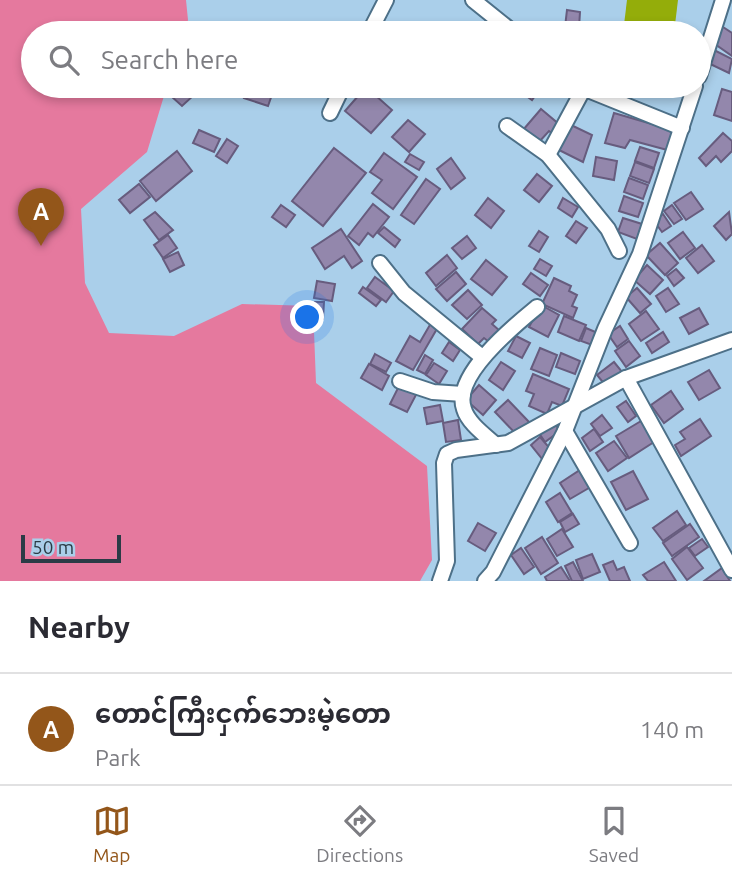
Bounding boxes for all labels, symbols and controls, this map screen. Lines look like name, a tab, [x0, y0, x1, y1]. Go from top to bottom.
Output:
search box	[21, 21, 711, 98]
icon: search	[45, 41, 83, 79]
text: Search here	[101, 45, 238, 74]
pin: A	[18, 188, 64, 246]
your location	[290, 300, 324, 334]
scale bar	[21, 532, 121, 564]
text: 50 m	[32, 536, 74, 558]
text: Nearby	[28, 610, 130, 644]
text: တောင်ကြီးငှက်ဘေးမဲ့တော	[95, 699, 391, 728]
text: A	[43, 717, 59, 742]
text: 140 m	[640, 717, 704, 742]
text: Park	[95, 745, 141, 770]
tab: Map	[93, 802, 131, 866]
tab: Directions	[316, 802, 403, 866]
tab: Saved	[589, 802, 639, 866]

